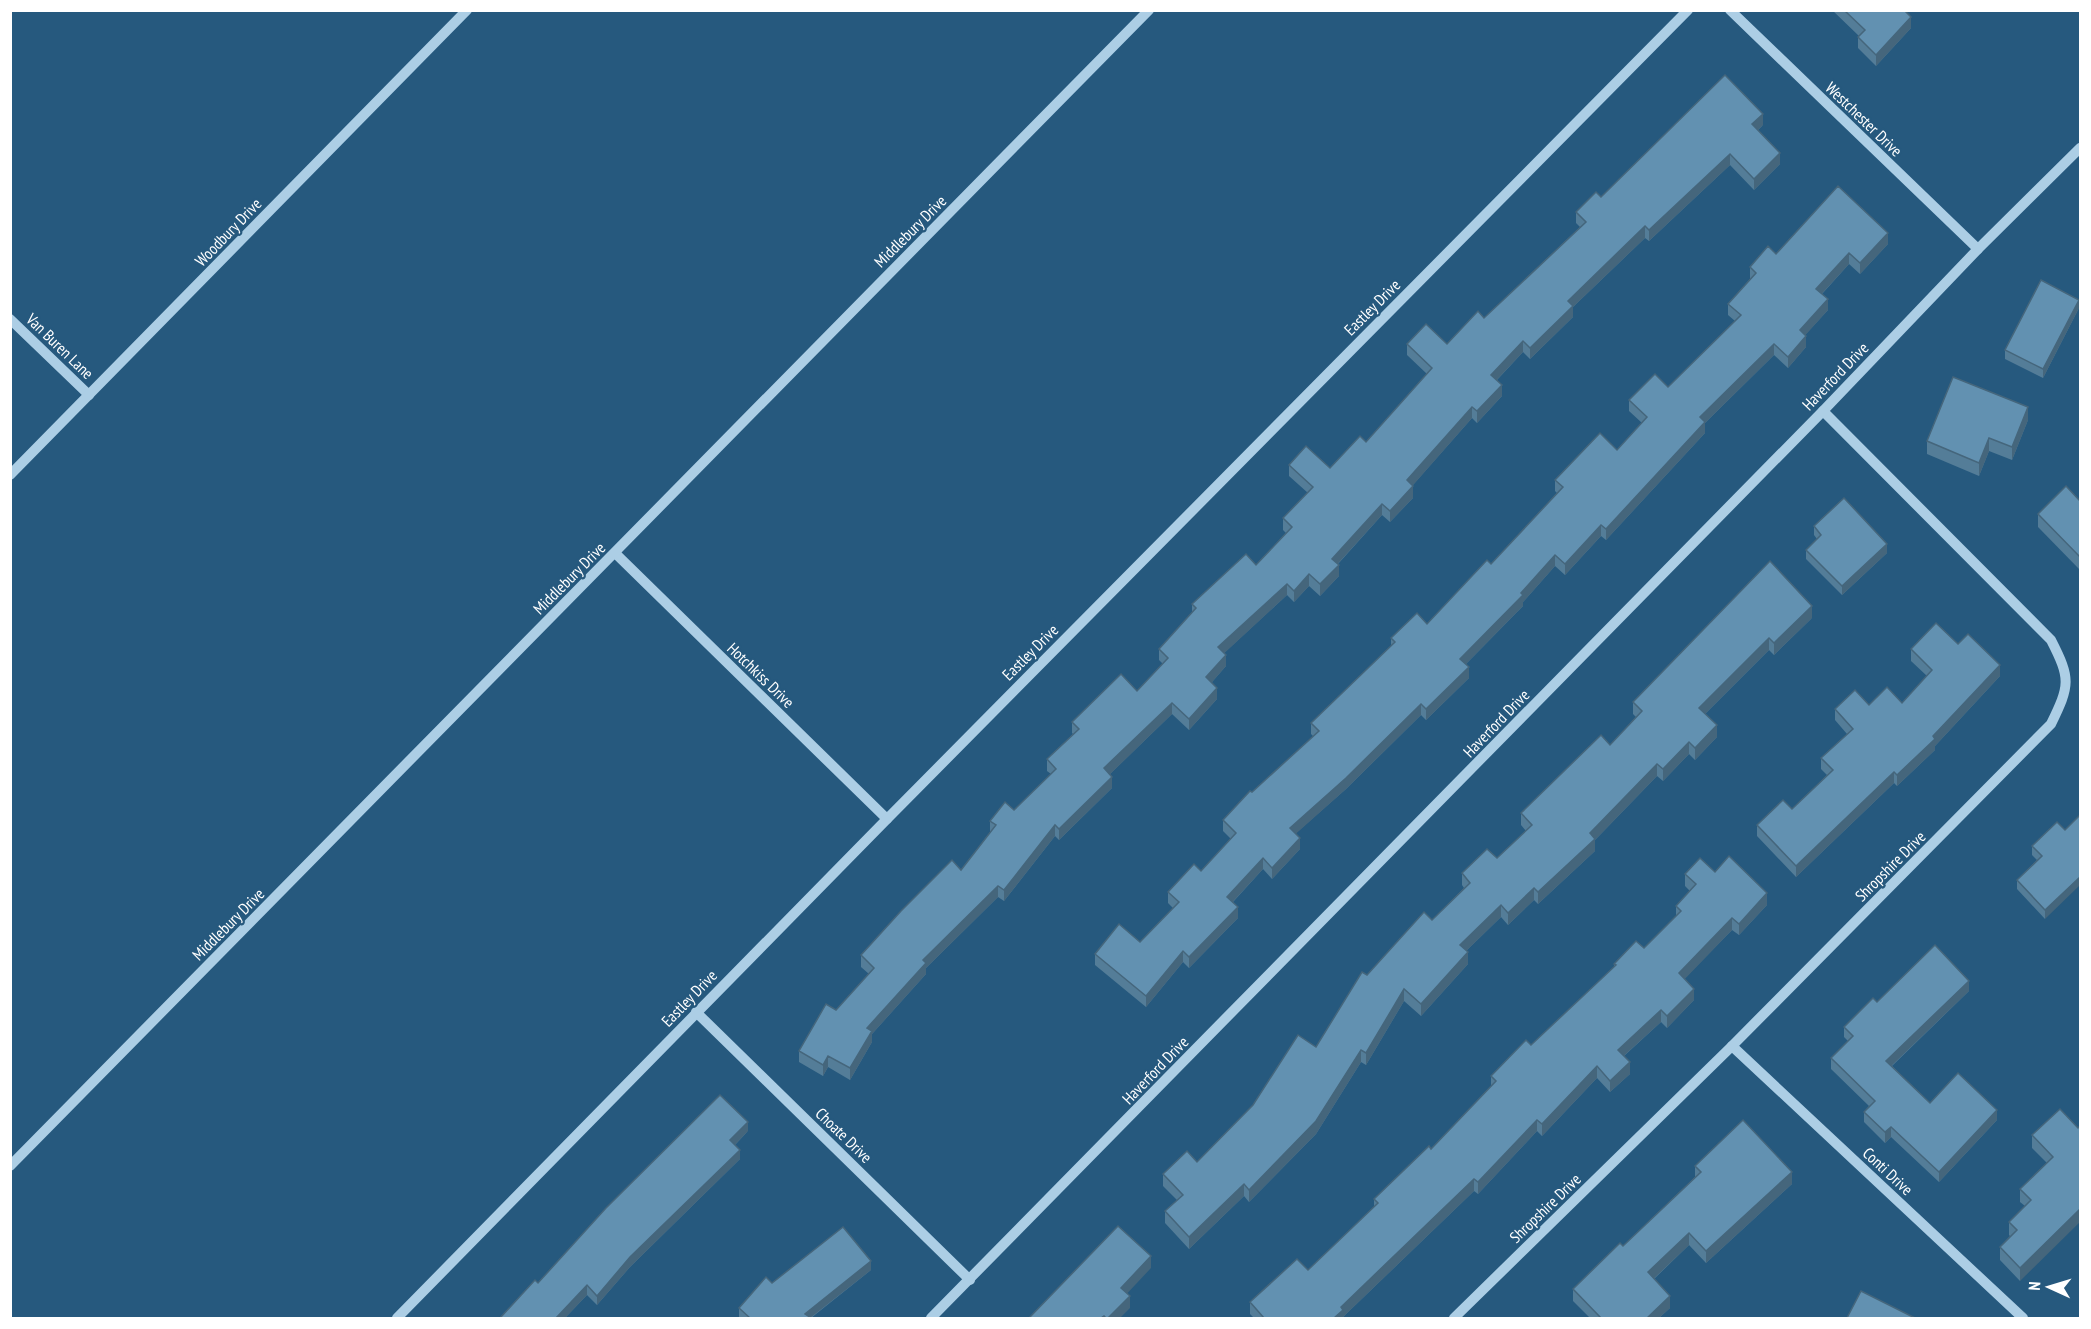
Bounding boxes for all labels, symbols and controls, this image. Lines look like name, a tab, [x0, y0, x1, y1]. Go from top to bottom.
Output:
street label: Westchester Drive	[1821, 77, 1907, 161]
street label: Middlebury Drive	[870, 191, 950, 271]
street label: Woodbury Drive	[191, 194, 265, 270]
street label: Eastley Drive	[1340, 275, 1404, 339]
street label: Van Buren Lane	[21, 308, 98, 383]
street label: Haverford Drive	[1798, 338, 1872, 414]
street label: Middlebury Drive	[529, 538, 609, 618]
street label: Eastley Drive	[998, 620, 1062, 684]
street label: Hotchkiss Drive	[723, 638, 799, 712]
street label: Haverford Drive	[1459, 685, 1533, 761]
street label: Shropshire Drive	[1851, 827, 1929, 905]
street label: Middlebury Drive	[188, 884, 268, 964]
street label: Eastley Drive	[657, 965, 721, 1031]
street label: Haverford Drive	[1118, 1032, 1192, 1108]
street label: Choate Drive	[812, 1103, 876, 1167]
street label: Conti Drive	[1859, 1143, 1917, 1199]
street label: Shropshire Drive	[1505, 1169, 1585, 1247]
north arrow	[2019, 1257, 2079, 1317]
text: N	[2024, 1281, 2044, 1291]

